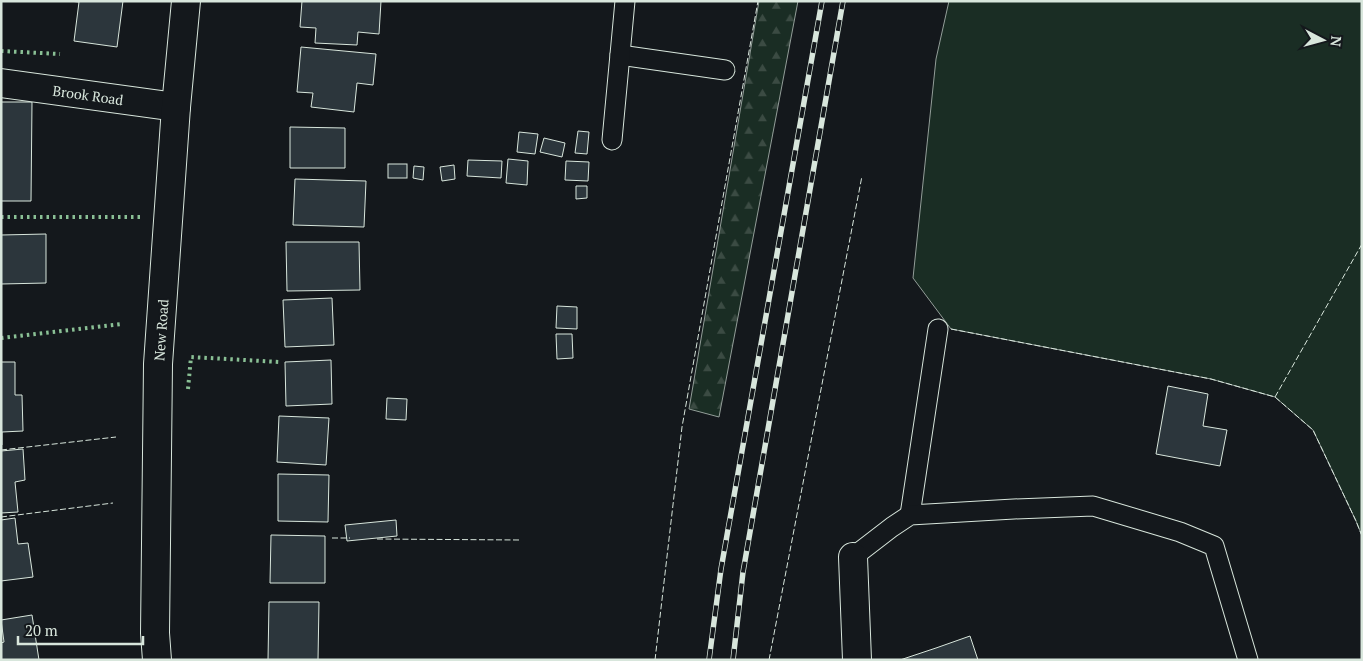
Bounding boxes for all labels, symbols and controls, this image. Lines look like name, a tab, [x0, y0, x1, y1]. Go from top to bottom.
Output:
north arrow	[1298, 15, 1348, 65]
text: N	[1326, 35, 1346, 48]
street label: Brook Road	[51, 81, 125, 109]
street label: New Road	[149, 298, 173, 362]
scale bar	[18, 614, 142, 646]
text: 20 m	[25, 620, 58, 640]

